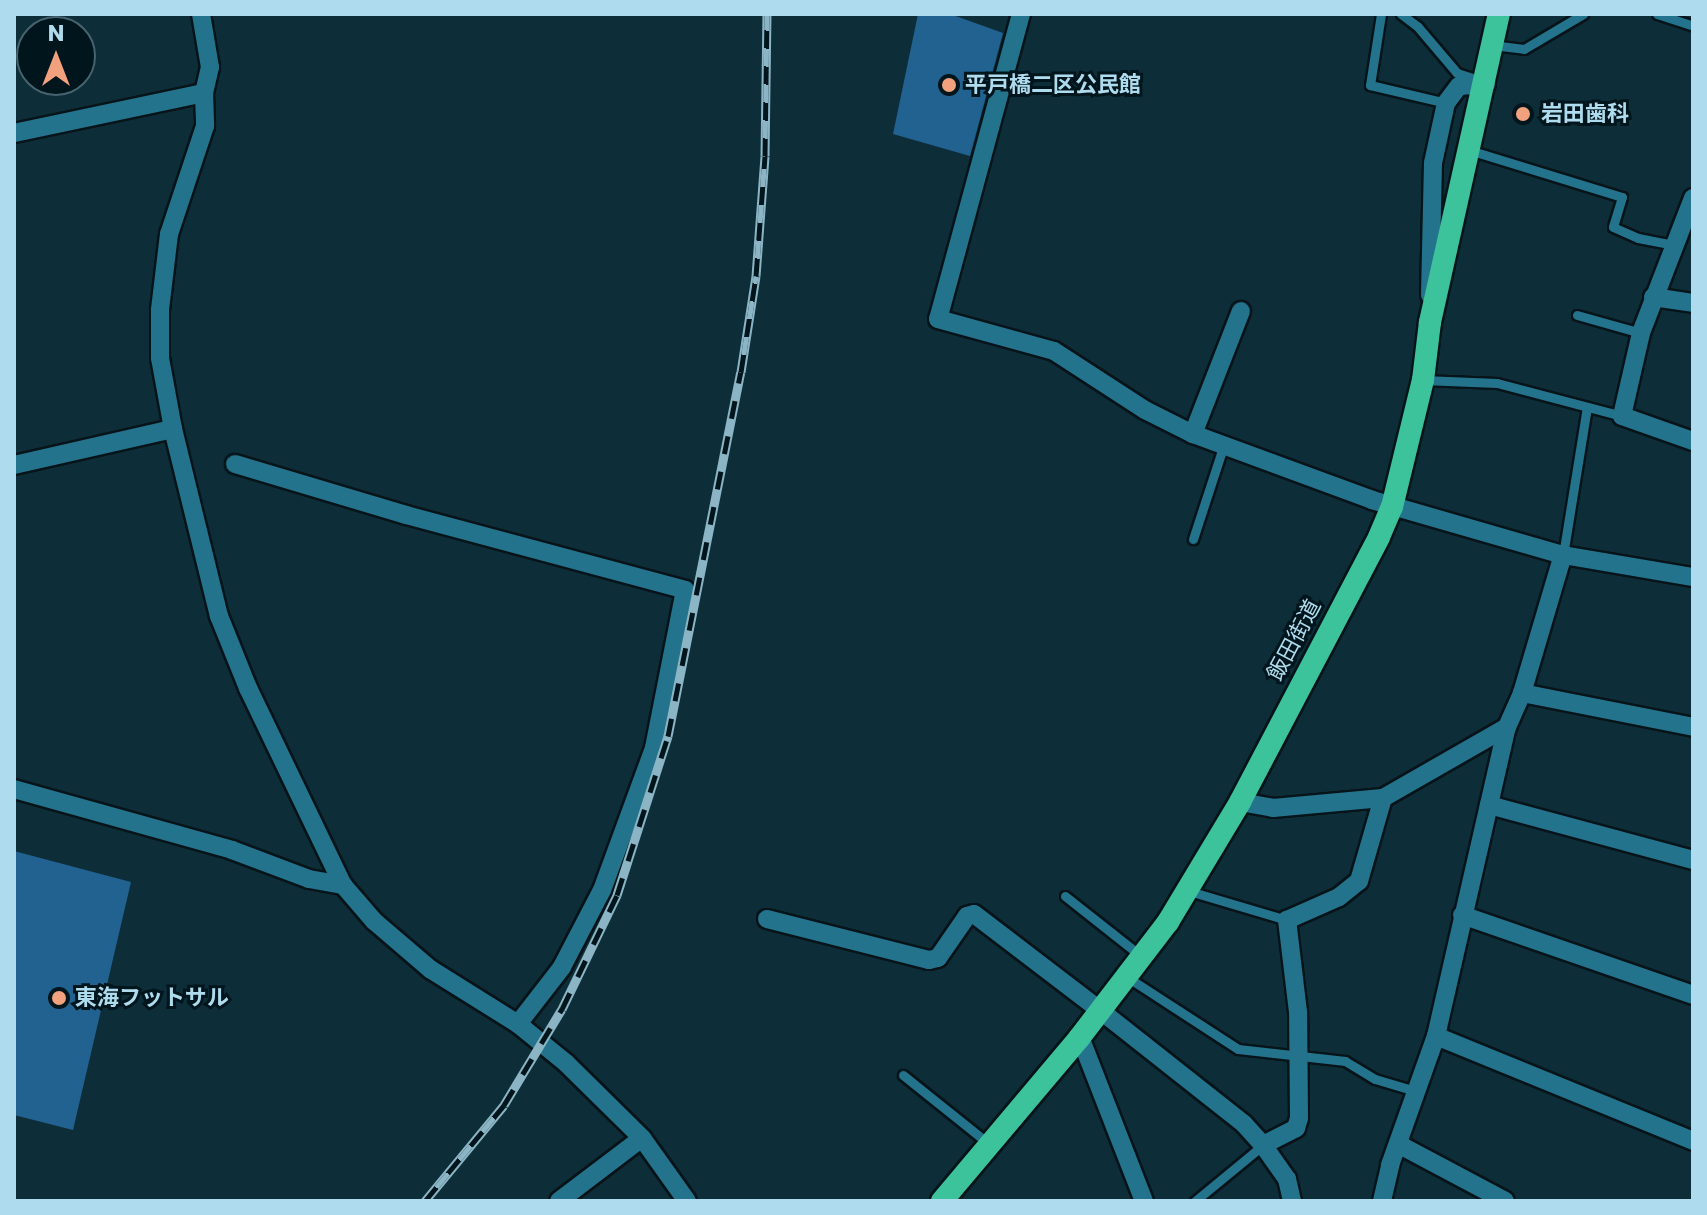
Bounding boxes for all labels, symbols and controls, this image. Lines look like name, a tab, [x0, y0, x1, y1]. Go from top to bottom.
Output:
north arrow	[16, 16, 96, 96]
text: N	[48, 18, 64, 49]
place label: 平戸橋二区公民館	[965, 72, 1141, 98]
marker: 平戸橋二区公民館	[940, 76, 958, 94]
place label: 岩田歯科	[1541, 101, 1629, 127]
marker: 岩田歯科	[1512, 103, 1534, 125]
street label: 飯田街道	[1262, 595, 1326, 685]
place label: 東海フットサル	[75, 985, 229, 1011]
marker: 東海フットサル	[50, 989, 68, 1007]

